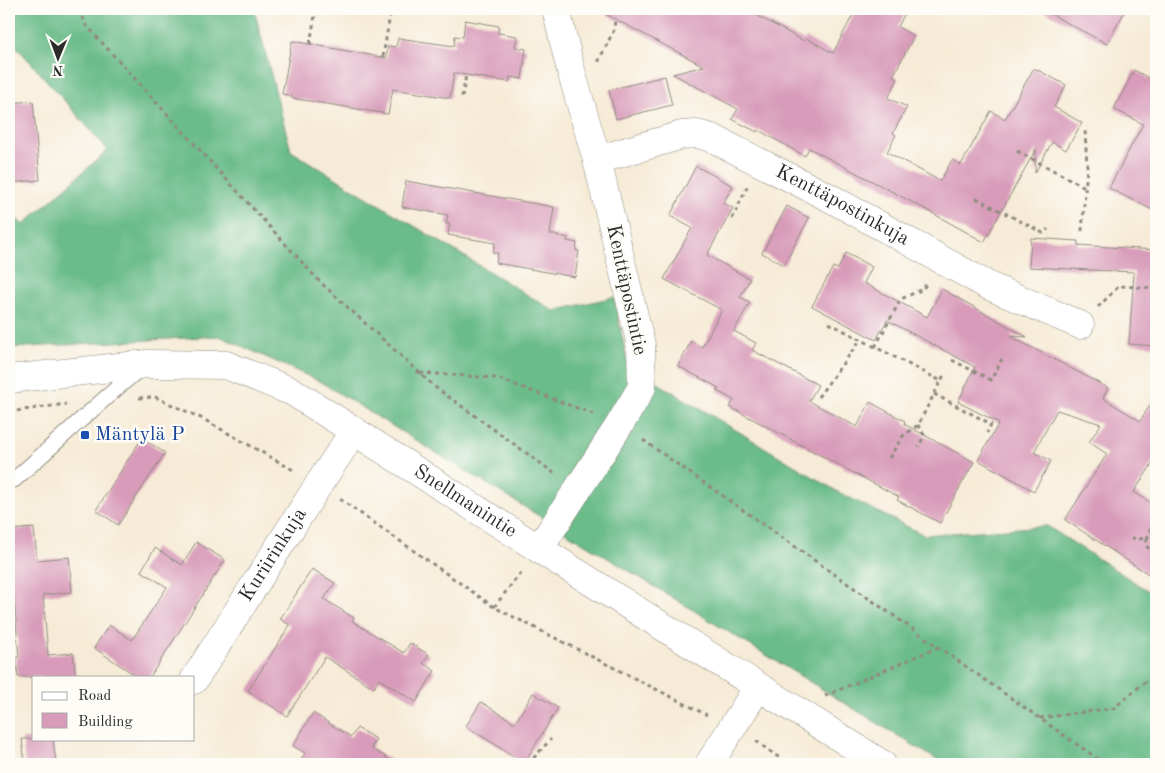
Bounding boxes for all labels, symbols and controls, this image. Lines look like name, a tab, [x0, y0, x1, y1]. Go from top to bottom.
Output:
north arrow	[32, 32, 82, 82]
text: N	[52, 63, 63, 77]
street label: Kenttäpostinkuja	[772, 162, 913, 250]
street label: Kenttäpostintie	[602, 223, 650, 357]
place label: Mäntylä P	[95, 425, 185, 445]
marker: Mäntylä P	[79, 429, 91, 441]
street label: Snellmanintie	[410, 462, 520, 542]
street label: Kuriirinkuja	[236, 505, 311, 606]
legend	[32, 676, 195, 740]
text: Road	[78, 689, 112, 704]
text: Building	[78, 715, 133, 730]

